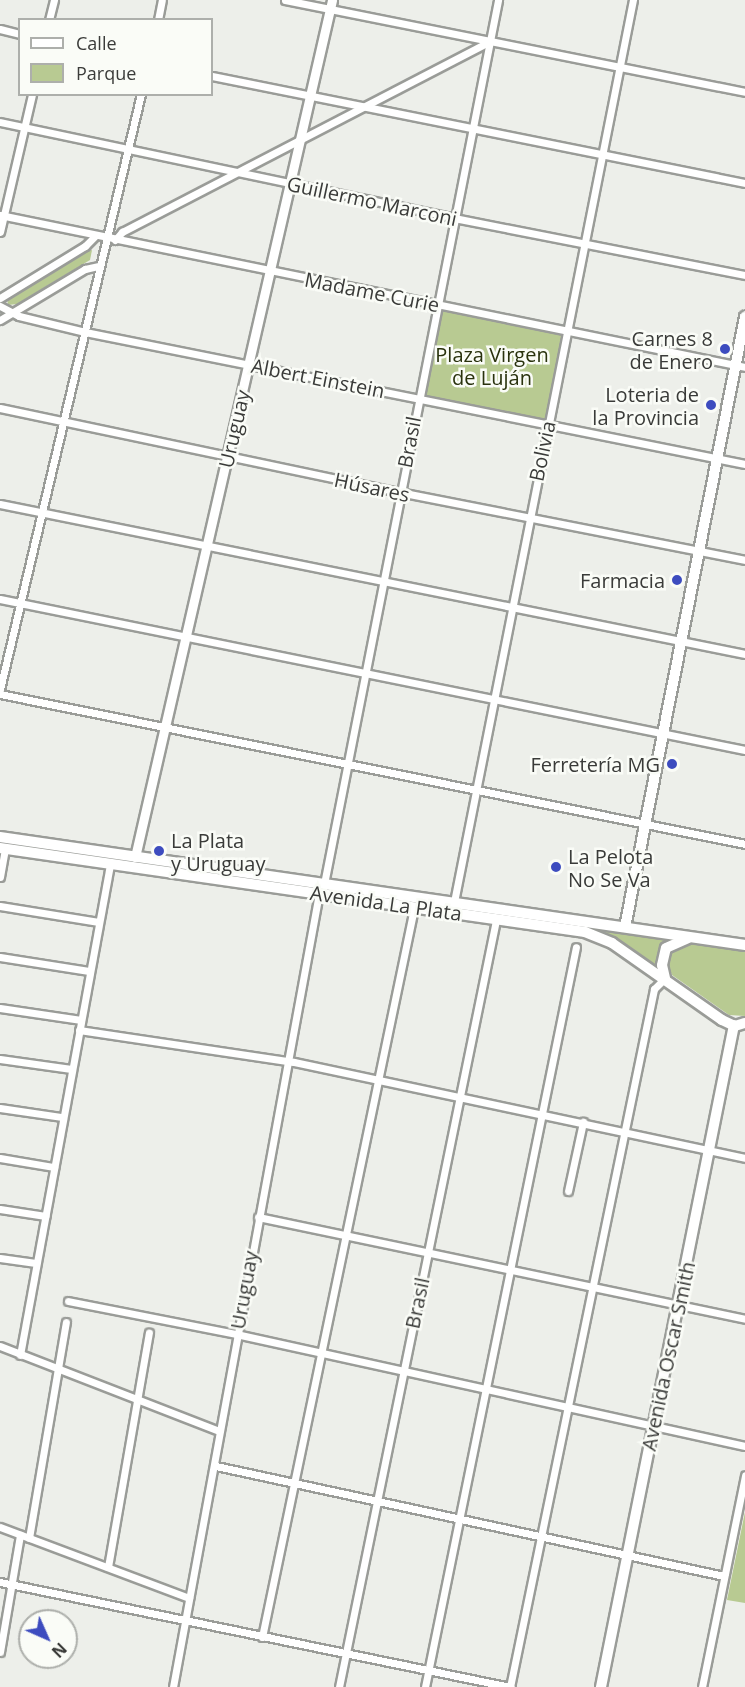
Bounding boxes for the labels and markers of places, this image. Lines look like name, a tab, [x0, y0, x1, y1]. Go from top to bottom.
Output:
place label: Carnes 8 de Enero	[630, 326, 713, 373]
marker: Carnes 8 de Enero	[718, 342, 732, 356]
place label: Loteria de la Provincia	[592, 382, 699, 429]
marker: Loteria de la Provincia	[704, 398, 718, 412]
place label: Farmacia	[580, 568, 665, 592]
marker: Farmacia	[670, 573, 684, 587]
place label: Ferretería MG	[530, 752, 660, 776]
marker: Ferretería MG	[665, 757, 679, 771]
place label: La Plata y Uruguay	[171, 828, 265, 875]
marker: La Plata y Uruguay	[152, 844, 166, 858]
place label: La Pelota No Se Va	[568, 844, 653, 891]
marker: La Pelota No Se Va	[549, 860, 563, 874]

